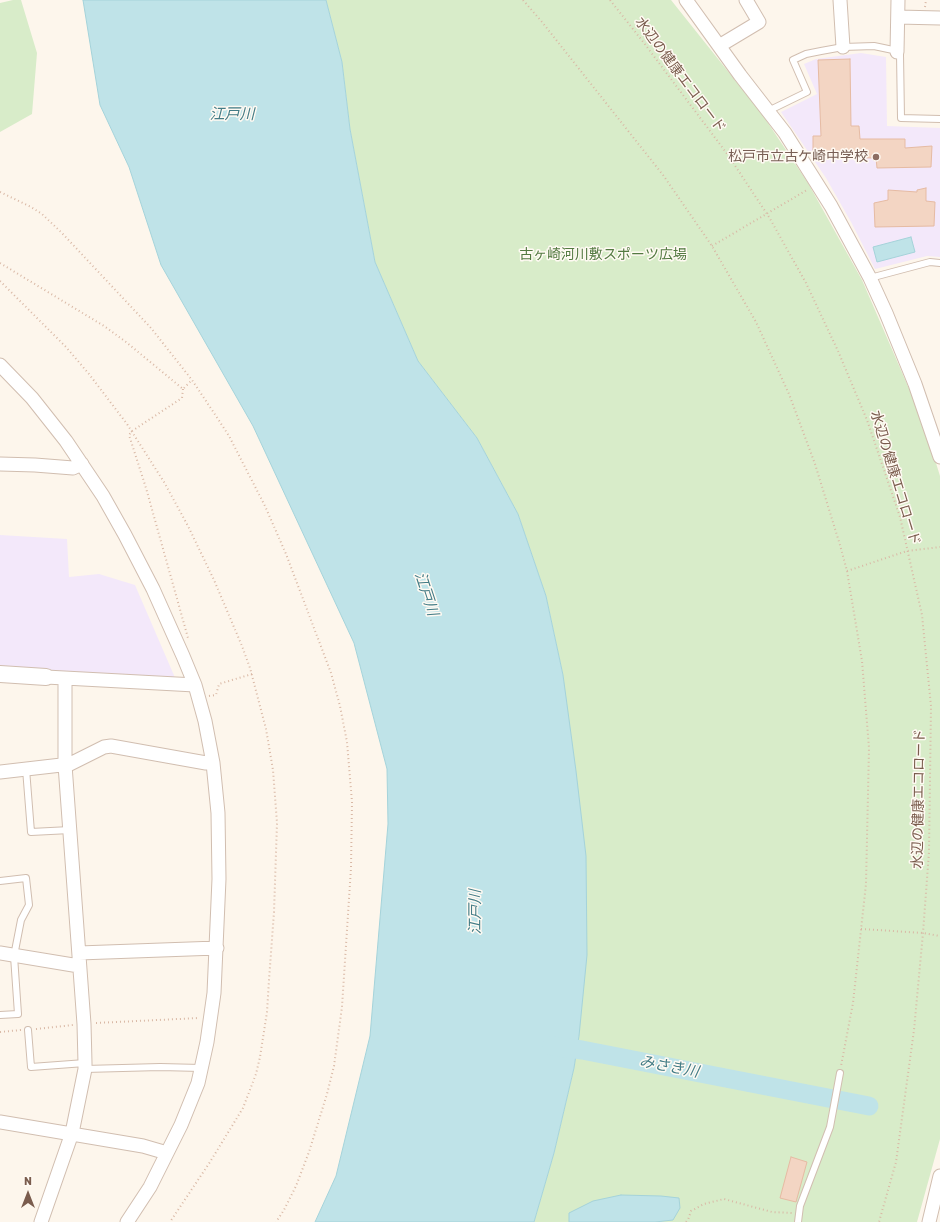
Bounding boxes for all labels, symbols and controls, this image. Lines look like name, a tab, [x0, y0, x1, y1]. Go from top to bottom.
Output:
street label: 水辺の健康エコロード	[631, 14, 729, 136]
water label: 江戸川	[210, 106, 254, 124]
place label: 松戸市立古ケ崎中学校	[728, 149, 868, 165]
marker: 松戸市立古ケ崎中学校	[871, 152, 881, 162]
park label: 古ヶ崎河川敷スポーツ広場	[519, 247, 687, 263]
street label: 水辺の健康エコロード	[867, 409, 923, 547]
water label: 江戸川	[410, 570, 442, 618]
street label: 水辺の健康エコロード	[909, 729, 929, 869]
water label: 江戸川	[467, 890, 485, 934]
water label: みさき川	[638, 1052, 700, 1082]
north arrow	[8, 1174, 48, 1214]
text: N	[24, 1175, 32, 1188]

